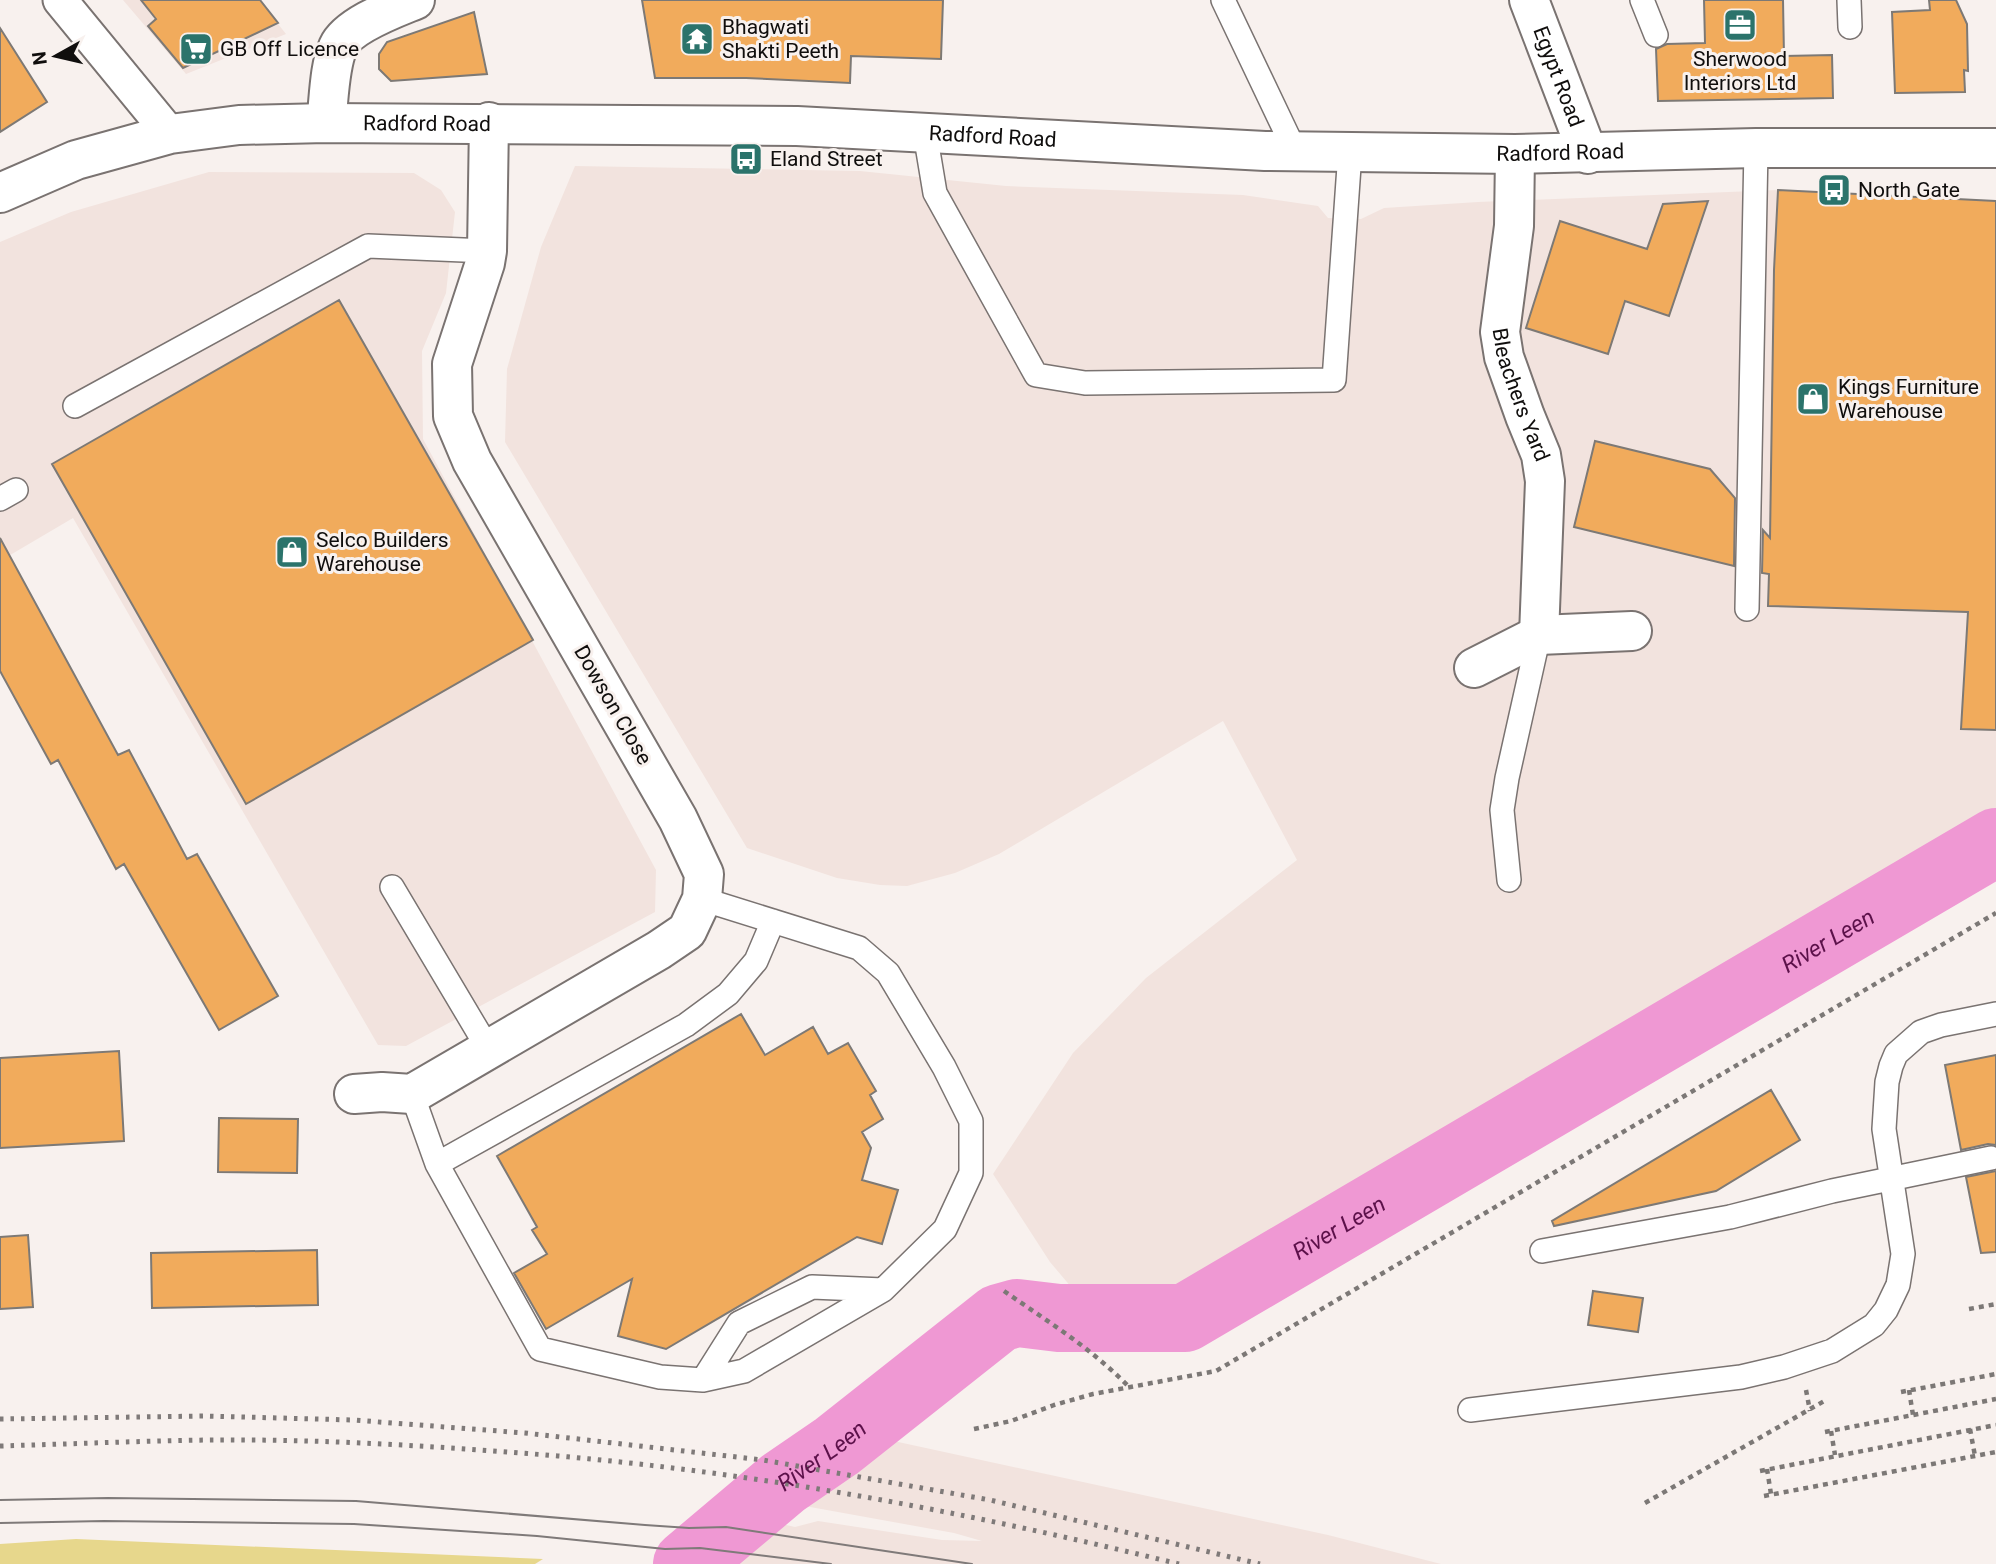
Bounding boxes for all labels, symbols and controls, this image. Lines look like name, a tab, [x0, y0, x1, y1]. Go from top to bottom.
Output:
office icon: Sherwood Interiors Ltd	[1721, 6, 1759, 44]
place label: Bhagwati Shakti Peeth	[722, 15, 839, 63]
temple icon: Bhagwati Shakti Peeth	[678, 20, 716, 58]
north arrow	[21, 21, 91, 91]
street label: Egypt Road	[1528, 23, 1588, 130]
supermarket icon: GB Off Licence	[177, 30, 215, 68]
place label: GB Off Licence	[220, 37, 359, 61]
place label: Sherwood Interiors Ltd	[1684, 47, 1796, 95]
text: N	[27, 50, 52, 67]
street label: Radford Road	[363, 111, 491, 136]
street label: Radford Road	[928, 121, 1057, 152]
street label: Radford Road	[1496, 139, 1624, 166]
bus stop icon: Eland Street	[727, 140, 765, 178]
place label: Eland Street	[770, 147, 883, 171]
bus stop icon: North Gate	[1815, 171, 1853, 209]
place label: North Gate	[1858, 178, 1960, 202]
street label: Bleachers Yard	[1488, 326, 1554, 465]
place label: Kings Furniture Warehouse	[1838, 375, 1979, 423]
shop icon: Kings Furniture Warehouse	[1794, 380, 1832, 418]
place label: Selco Builders Warehouse	[316, 528, 449, 576]
shop icon: Selco Builders Warehouse	[273, 533, 311, 571]
street label: Dowson Close	[569, 641, 657, 769]
water label: River Leen	[1777, 903, 1879, 978]
water label: River Leen	[1288, 1190, 1390, 1265]
water label: River Leen	[772, 1415, 872, 1496]

